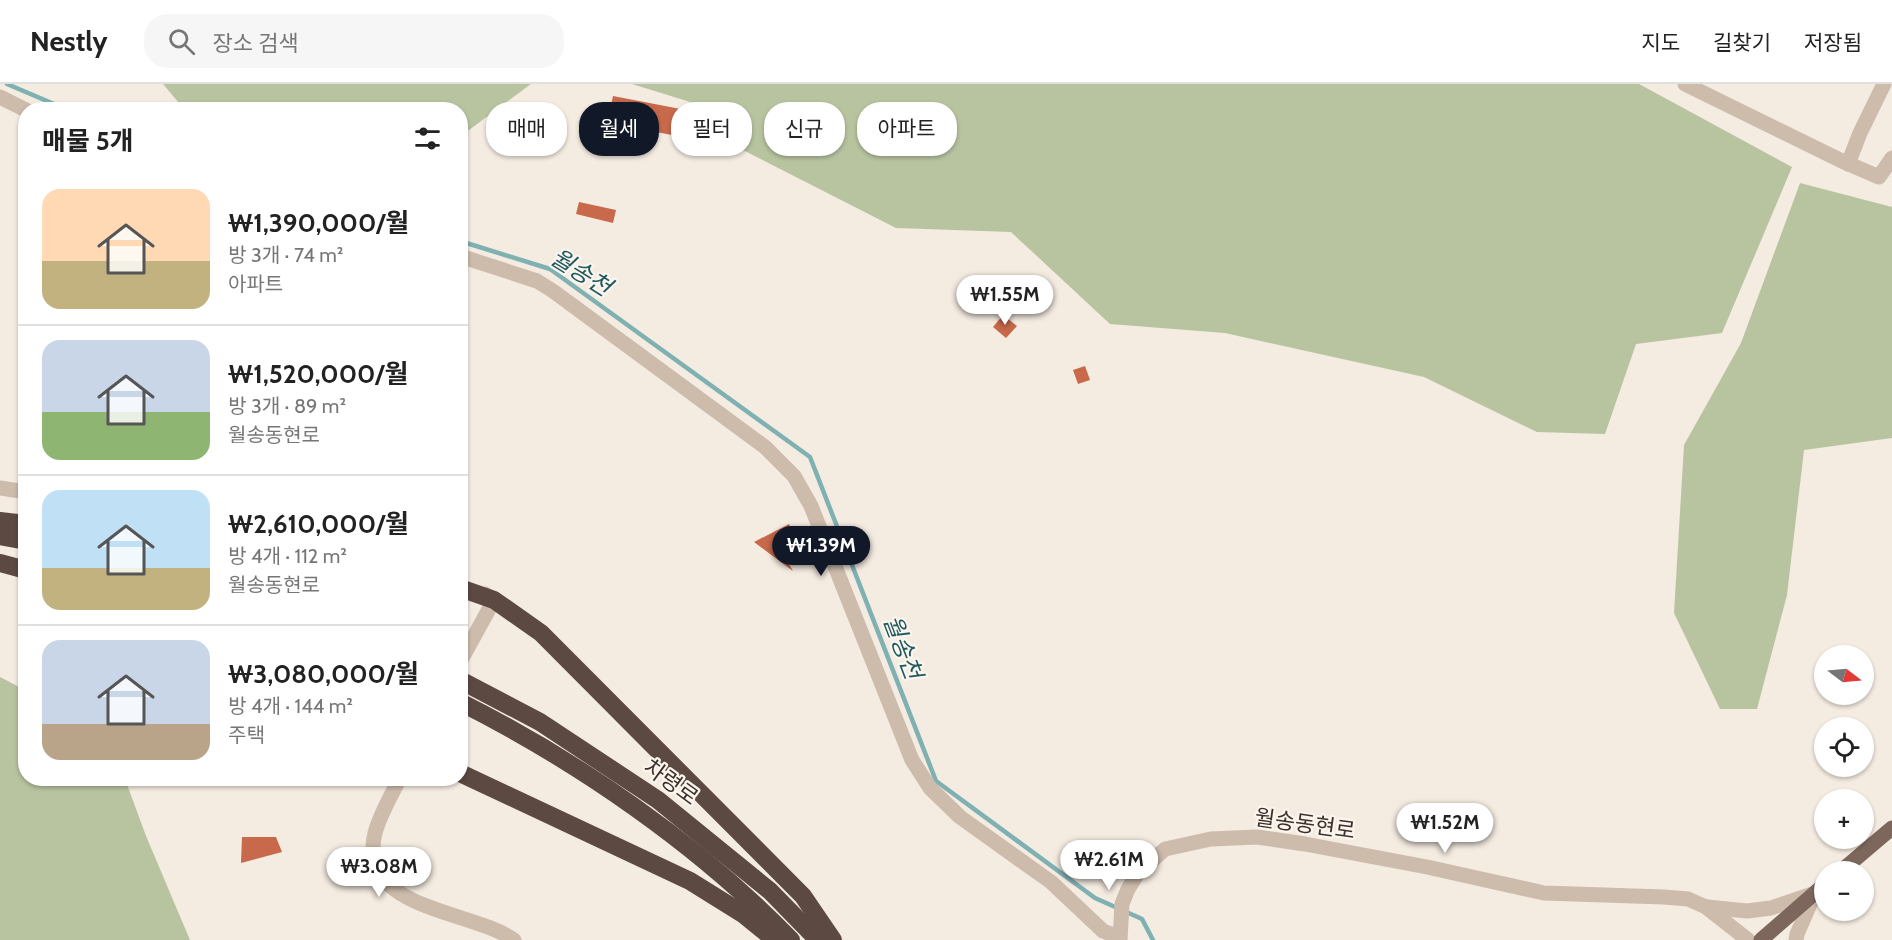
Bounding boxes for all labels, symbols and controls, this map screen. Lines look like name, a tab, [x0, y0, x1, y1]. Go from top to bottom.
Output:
search box	[144, 14, 564, 68]
text: Nestly	[30, 24, 108, 58]
icon: search	[165, 25, 198, 58]
text: 장소 검색	[213, 30, 298, 57]
text: 지도	[1641, 30, 1680, 55]
text: 길찾기	[1713, 30, 1771, 55]
text: 저장됨	[1804, 30, 1862, 55]
chip: 매매	[486, 102, 567, 156]
chip: 월세	[579, 102, 659, 156]
chip: 필터	[671, 102, 752, 156]
chip: 신규	[764, 102, 845, 156]
chip: 아파트	[857, 102, 957, 156]
icon: filters	[411, 122, 444, 155]
text: 매물 5개	[42, 125, 134, 157]
text: ₩1,390,000/월	[228, 207, 409, 239]
icon: home	[90, 213, 162, 285]
water label: 월송천	[545, 242, 619, 303]
text: 방 3개 · 74 m²	[228, 243, 343, 267]
text: 아파트	[228, 272, 283, 296]
pin: ₩1.55M	[956, 275, 1054, 326]
text: ₩1.55M	[970, 282, 1040, 306]
text: ₩1,520,000/월	[228, 358, 408, 390]
icon: home	[90, 364, 162, 436]
text: 방 3개 · 89 m²	[228, 394, 346, 418]
text: 월송동현로	[228, 423, 320, 447]
text: ₩2,610,000/월	[228, 508, 409, 540]
icon: home	[90, 514, 162, 586]
pin: ₩1.39M	[772, 526, 870, 577]
text: ₩1.39M	[786, 533, 856, 557]
text: 방 4개 · 112 m²	[228, 544, 347, 568]
text: 월송동현로	[228, 573, 320, 597]
water label: 월송천	[878, 611, 929, 686]
north arrow	[1814, 645, 1874, 705]
map controls	[1814, 645, 1874, 921]
text: ₩3,080,000/월	[228, 658, 419, 690]
icon: home	[90, 664, 162, 736]
text: 방 4개 · 144 m²	[228, 694, 353, 718]
button: locate	[1814, 717, 1874, 777]
text: 주택	[228, 723, 265, 747]
street label: 차령로	[638, 753, 704, 811]
button: +	[1814, 789, 1874, 849]
pin: ₩1.52M	[1396, 803, 1494, 854]
street label: 월송동현로	[1253, 804, 1357, 844]
text: ₩1.52M	[1410, 810, 1480, 834]
pin: ₩2.61M	[1060, 840, 1158, 891]
pin: ₩3.08M	[330, 847, 428, 898]
text: ₩2.61M	[1074, 847, 1144, 871]
text: ₩3.08M	[340, 854, 418, 878]
button: −	[1814, 861, 1874, 921]

